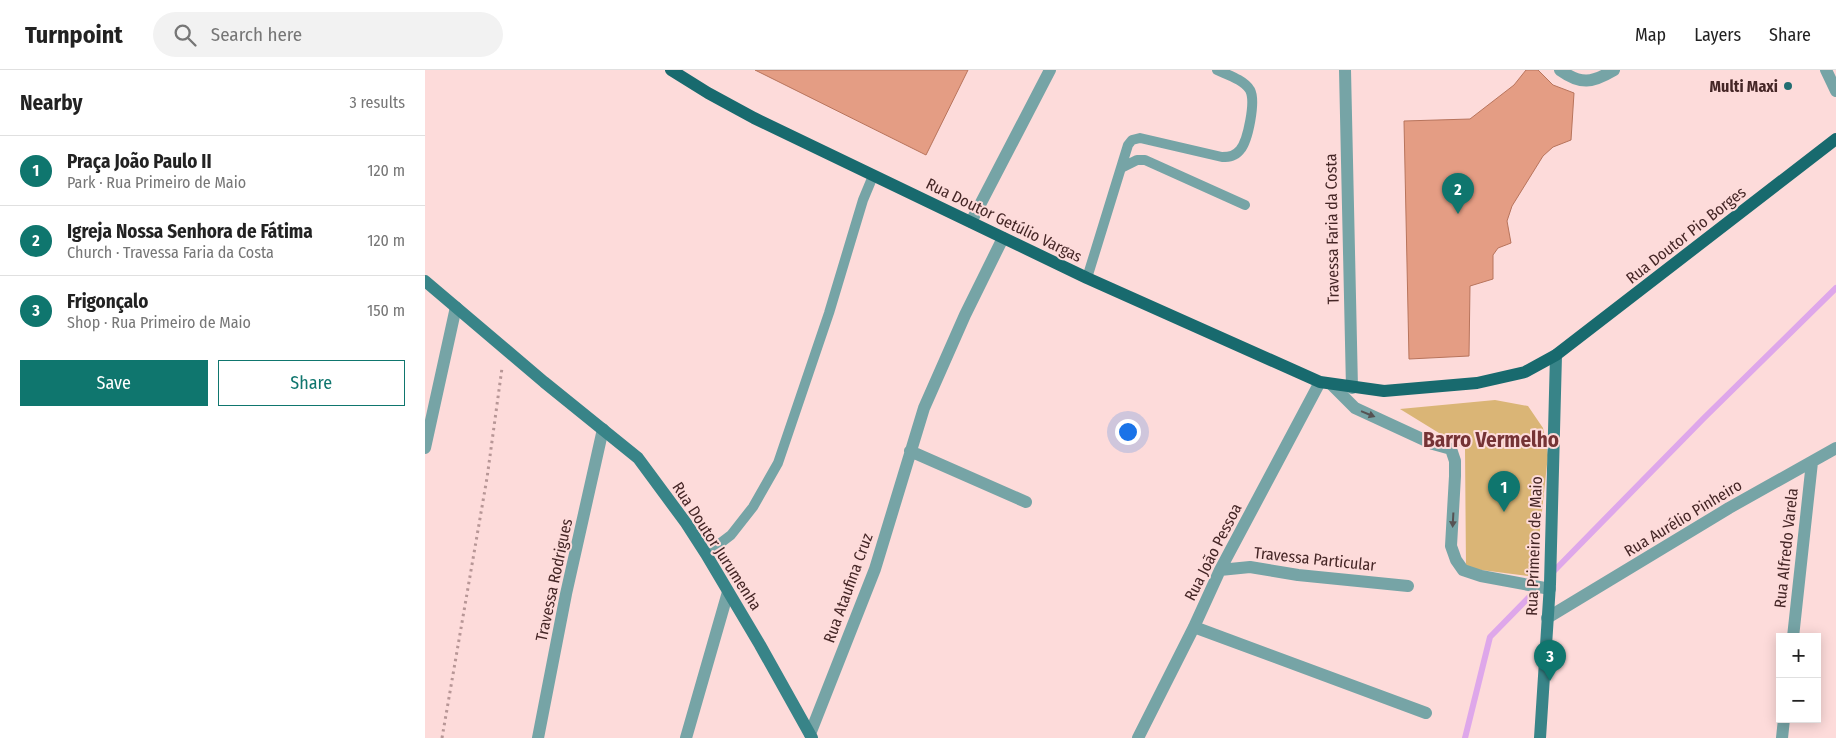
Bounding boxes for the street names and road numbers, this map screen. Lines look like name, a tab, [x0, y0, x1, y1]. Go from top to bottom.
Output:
street label: Travessa Faria da Costa	[1321, 153, 1343, 305]
street label: Rua Doutor Getúlio Vargas	[923, 174, 1085, 266]
street label: Rua Doutor Pio Borges	[1622, 182, 1750, 288]
street label: Rua Aurélio Pinheiro	[1621, 475, 1745, 561]
street label: Rua Primeiro de Maio	[1522, 476, 1546, 616]
street label: Rua Doutor Jurumenha	[668, 478, 766, 614]
street label: Rua Alfredo Varela	[1770, 487, 1802, 609]
street label: Rua João Pessoa	[1180, 500, 1246, 604]
street label: Travessa Rodrigues	[532, 517, 576, 643]
street label: Rua Ataufina Cruz	[819, 531, 877, 645]
street label: Travessa Particular	[1253, 543, 1377, 575]

